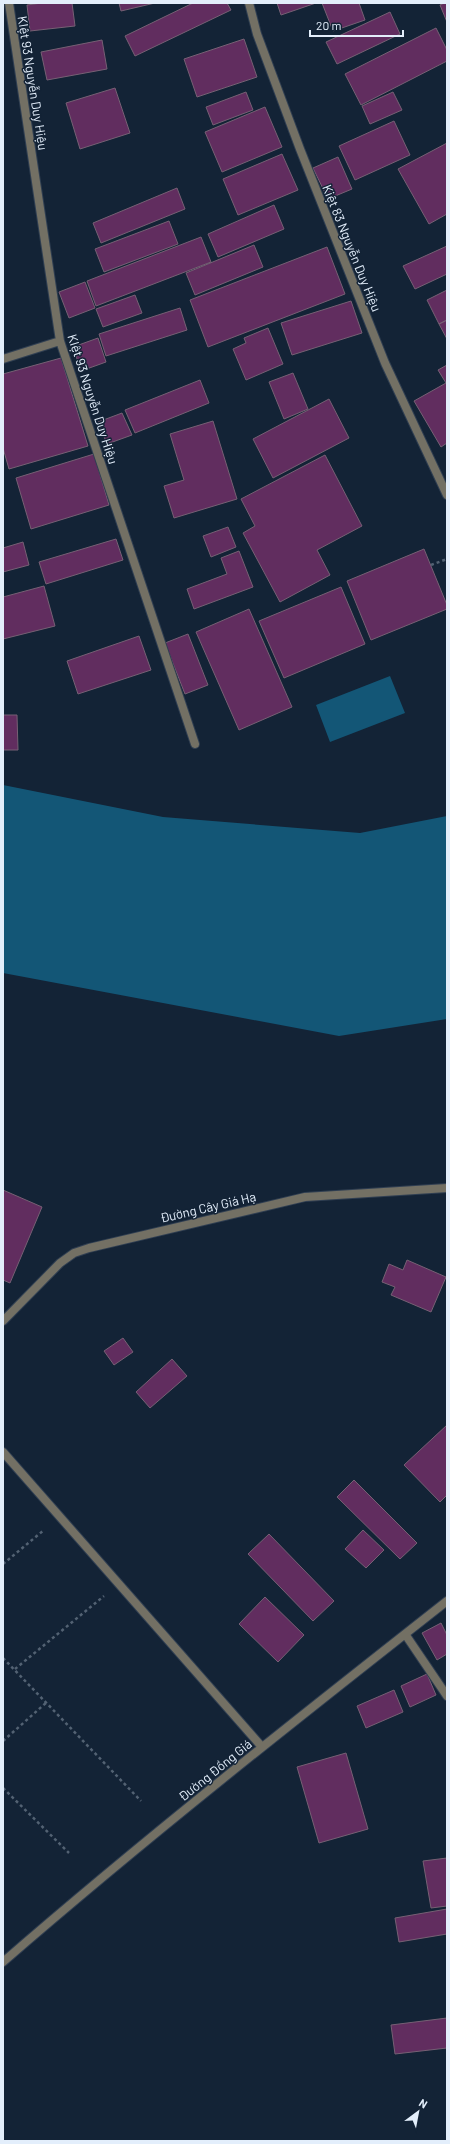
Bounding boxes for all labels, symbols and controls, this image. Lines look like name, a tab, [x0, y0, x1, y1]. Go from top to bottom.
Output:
scale bar	[310, 12, 403, 38]
street label: KIệt 93 Nguyễn Duy Hiệu	[14, 15, 52, 151]
text: 20 m	[316, 18, 342, 32]
street label: Kiệt 83 Nguyễn Duy Hiệu	[319, 182, 385, 314]
street label: KIệt 93 Nguyễn Duy Hiệu	[64, 332, 122, 466]
street label: Đường Cây Giá Hạ	[159, 1188, 257, 1226]
street label: Đường Đồng Giá	[175, 1736, 255, 1804]
north arrow	[398, 2092, 438, 2132]
text: N	[417, 2096, 430, 2111]

